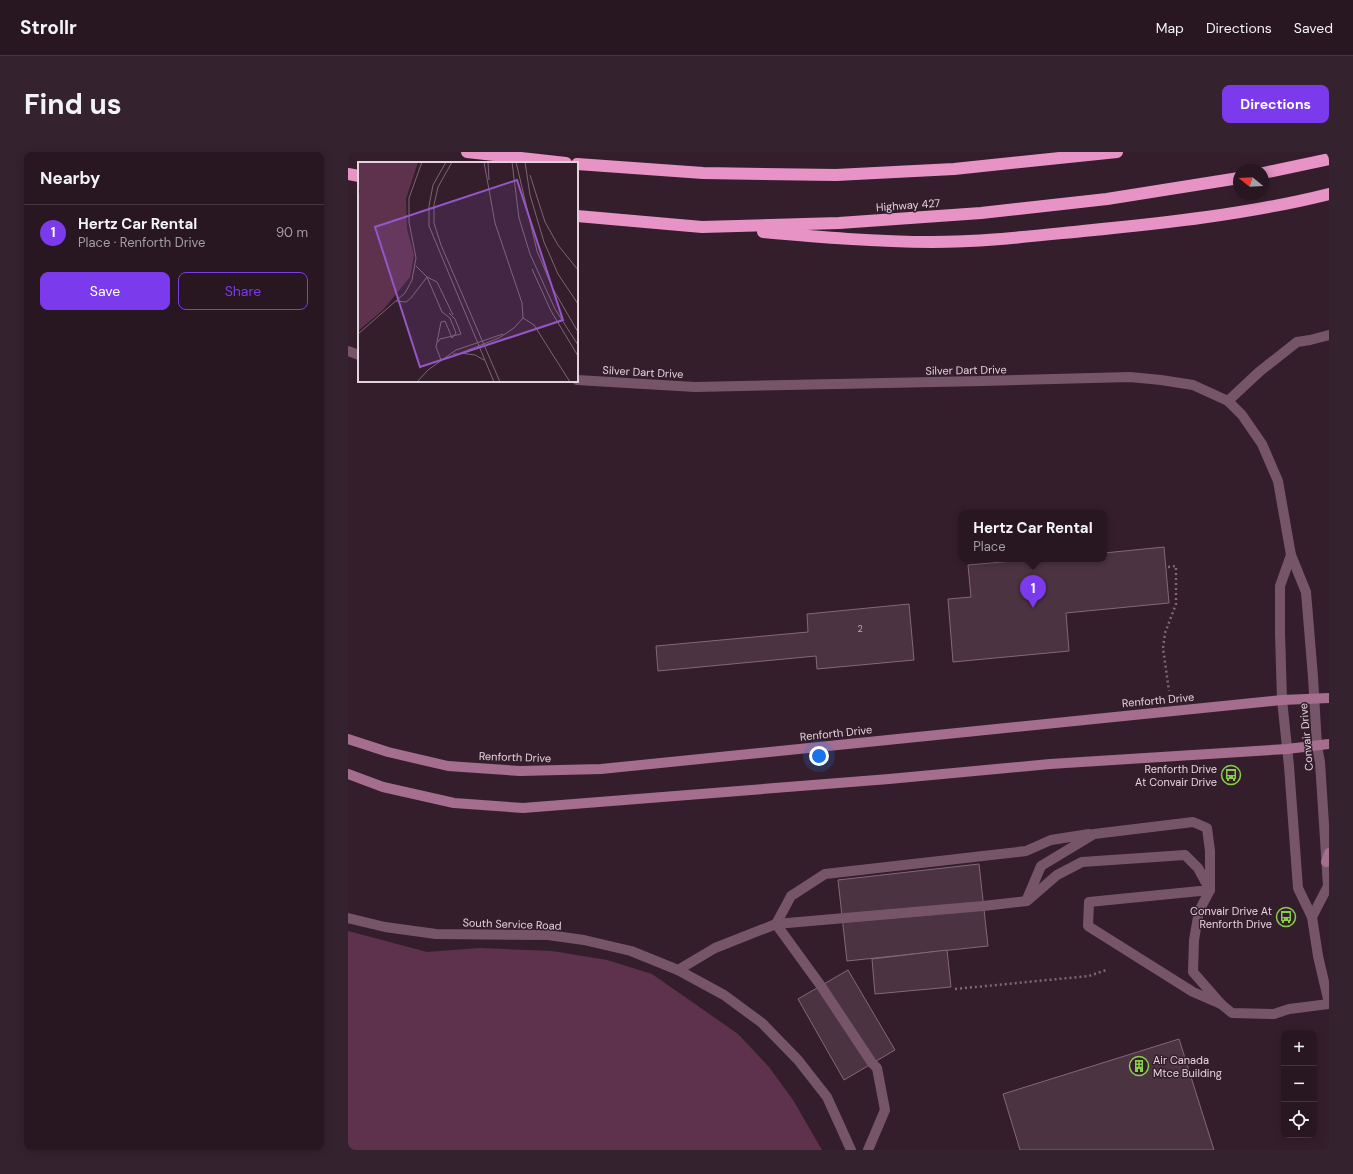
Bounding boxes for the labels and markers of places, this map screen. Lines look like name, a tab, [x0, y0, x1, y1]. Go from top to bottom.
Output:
pin: 1	[1020, 575, 1046, 608]
place label: Renforth Drive At Convair Drive	[1135, 762, 1217, 789]
bus stop icon: Renforth Drive At Convair Drive	[1220, 764, 1242, 786]
place label: Convair Drive At Renforth Drive	[1190, 904, 1272, 931]
bus stop icon: Convair Drive At Renforth Drive	[1275, 906, 1297, 928]
place label: Air Canada Mtce Building	[1153, 1053, 1222, 1080]
building icon: Air Canada Mtce Building	[1128, 1055, 1150, 1077]

